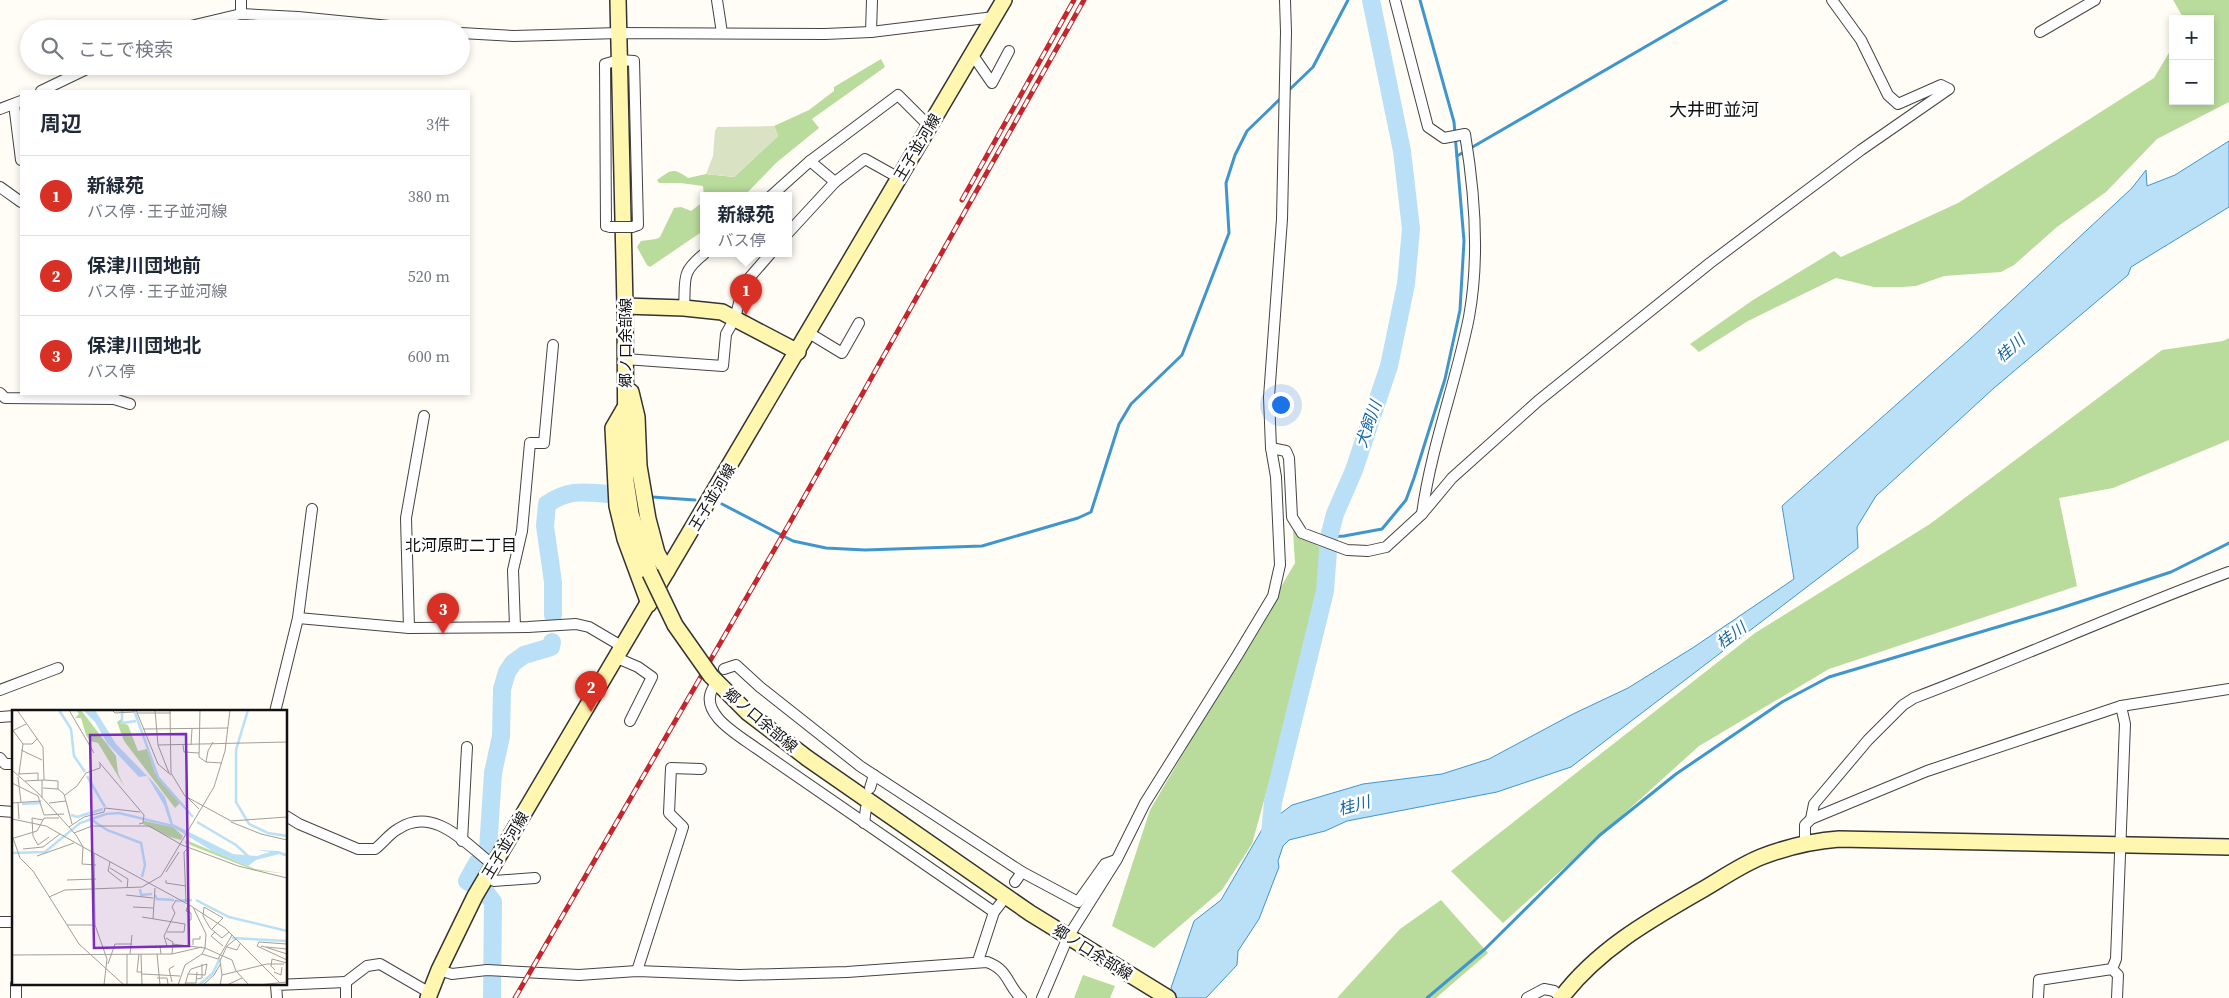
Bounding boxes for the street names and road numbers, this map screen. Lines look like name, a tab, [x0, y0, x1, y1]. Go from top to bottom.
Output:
street label: 王子並河線	[889, 109, 945, 185]
street label: 郷ノ口余部線	[615, 298, 636, 388]
street label: 王子並河線	[684, 459, 740, 535]
street label: 郷ノ口余部線	[720, 683, 802, 757]
street label: 王子並河線	[477, 807, 533, 883]
street label: 郷ノ口余部線	[1049, 919, 1137, 985]

